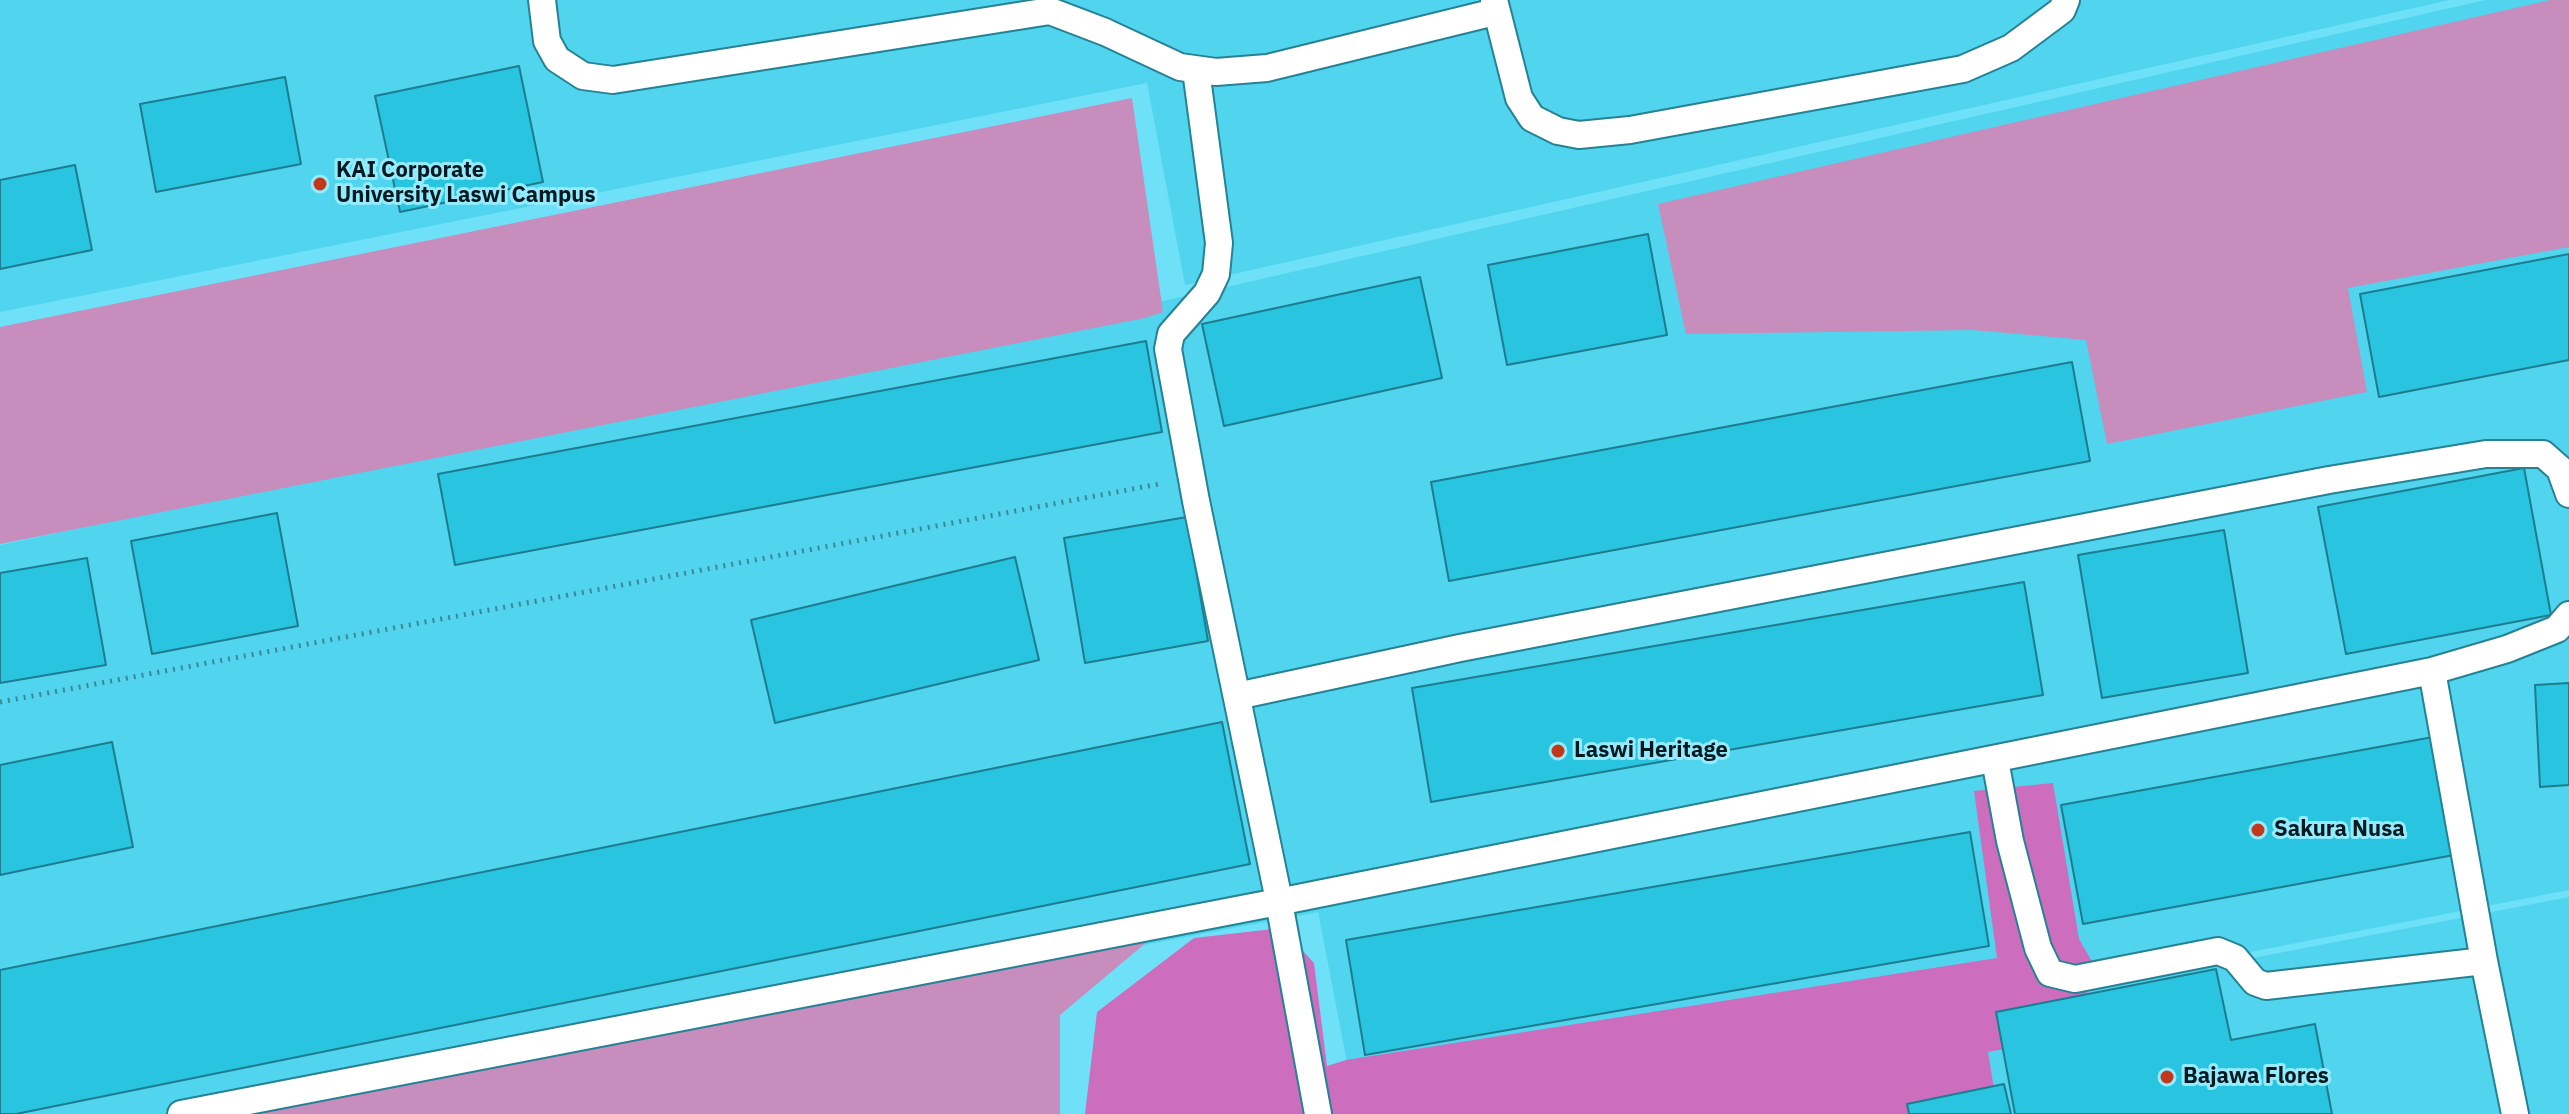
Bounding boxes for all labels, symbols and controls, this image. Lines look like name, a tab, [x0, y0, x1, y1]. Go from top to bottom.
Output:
place label: KAI Corporate University Laswi Campus	[336, 158, 596, 210]
marker: KAI Corporate University Laswi Campus	[311, 175, 329, 193]
place label: Laswi Heritage	[1574, 738, 1728, 764]
marker: Laswi Heritage	[1549, 742, 1567, 760]
place label: Sakura Nusa	[2274, 817, 2405, 843]
marker: Sakura Nusa	[2249, 821, 2267, 839]
place label: Bajawa Flores	[2183, 1064, 2329, 1090]
marker: Bajawa Flores	[2158, 1068, 2176, 1086]

